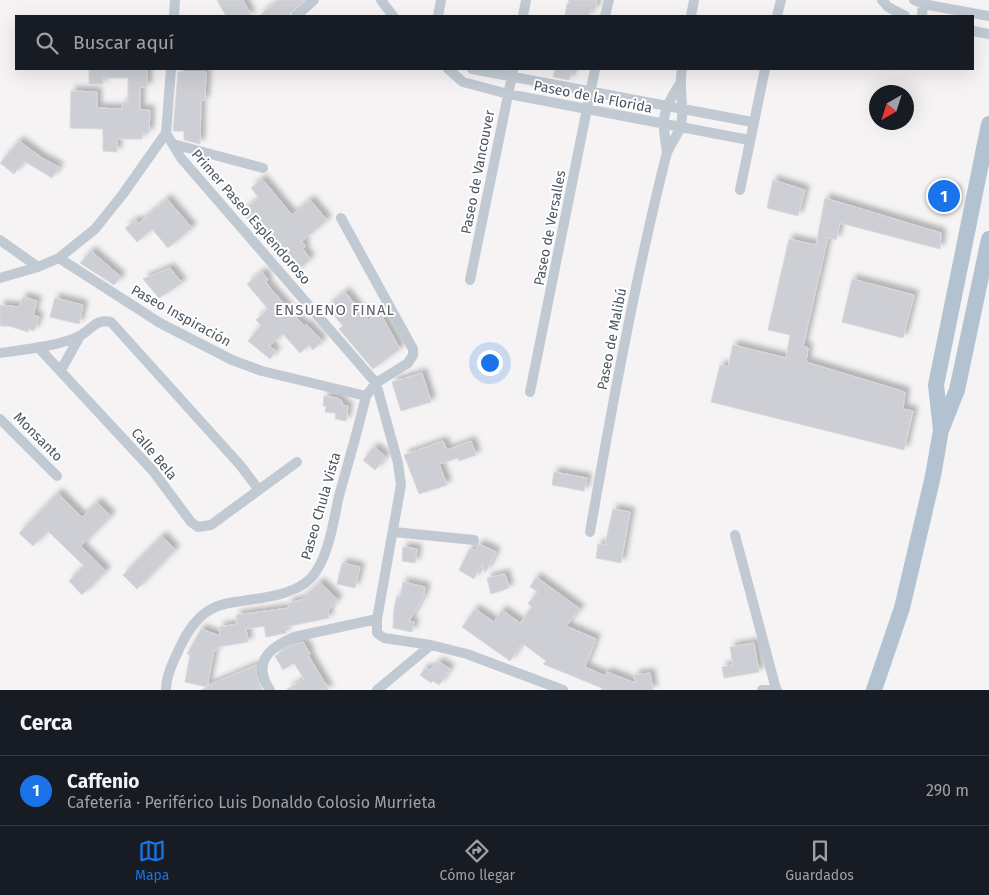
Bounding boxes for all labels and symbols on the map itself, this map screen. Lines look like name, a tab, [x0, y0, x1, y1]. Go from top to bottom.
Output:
street label: Paseo de la Florida	[532, 77, 654, 117]
north arrow	[869, 85, 914, 130]
street label: Paseo de Vancouver	[458, 108, 499, 236]
street label: Primer Paseo Esplendoroso	[188, 146, 314, 288]
street label: Paseo de Versalles	[530, 168, 570, 287]
pin: 1	[928, 177, 960, 215]
street label: Paseo Inspiración	[128, 282, 234, 350]
street label: Paseo de Malibú	[594, 287, 630, 391]
district label: ENSUENO FINAL	[275, 301, 395, 319]
your location	[477, 350, 503, 376]
street label: Monsanto	[10, 409, 66, 465]
street label: Calle Bela	[127, 425, 181, 483]
street label: Paseo Chula Vista	[298, 450, 344, 562]

